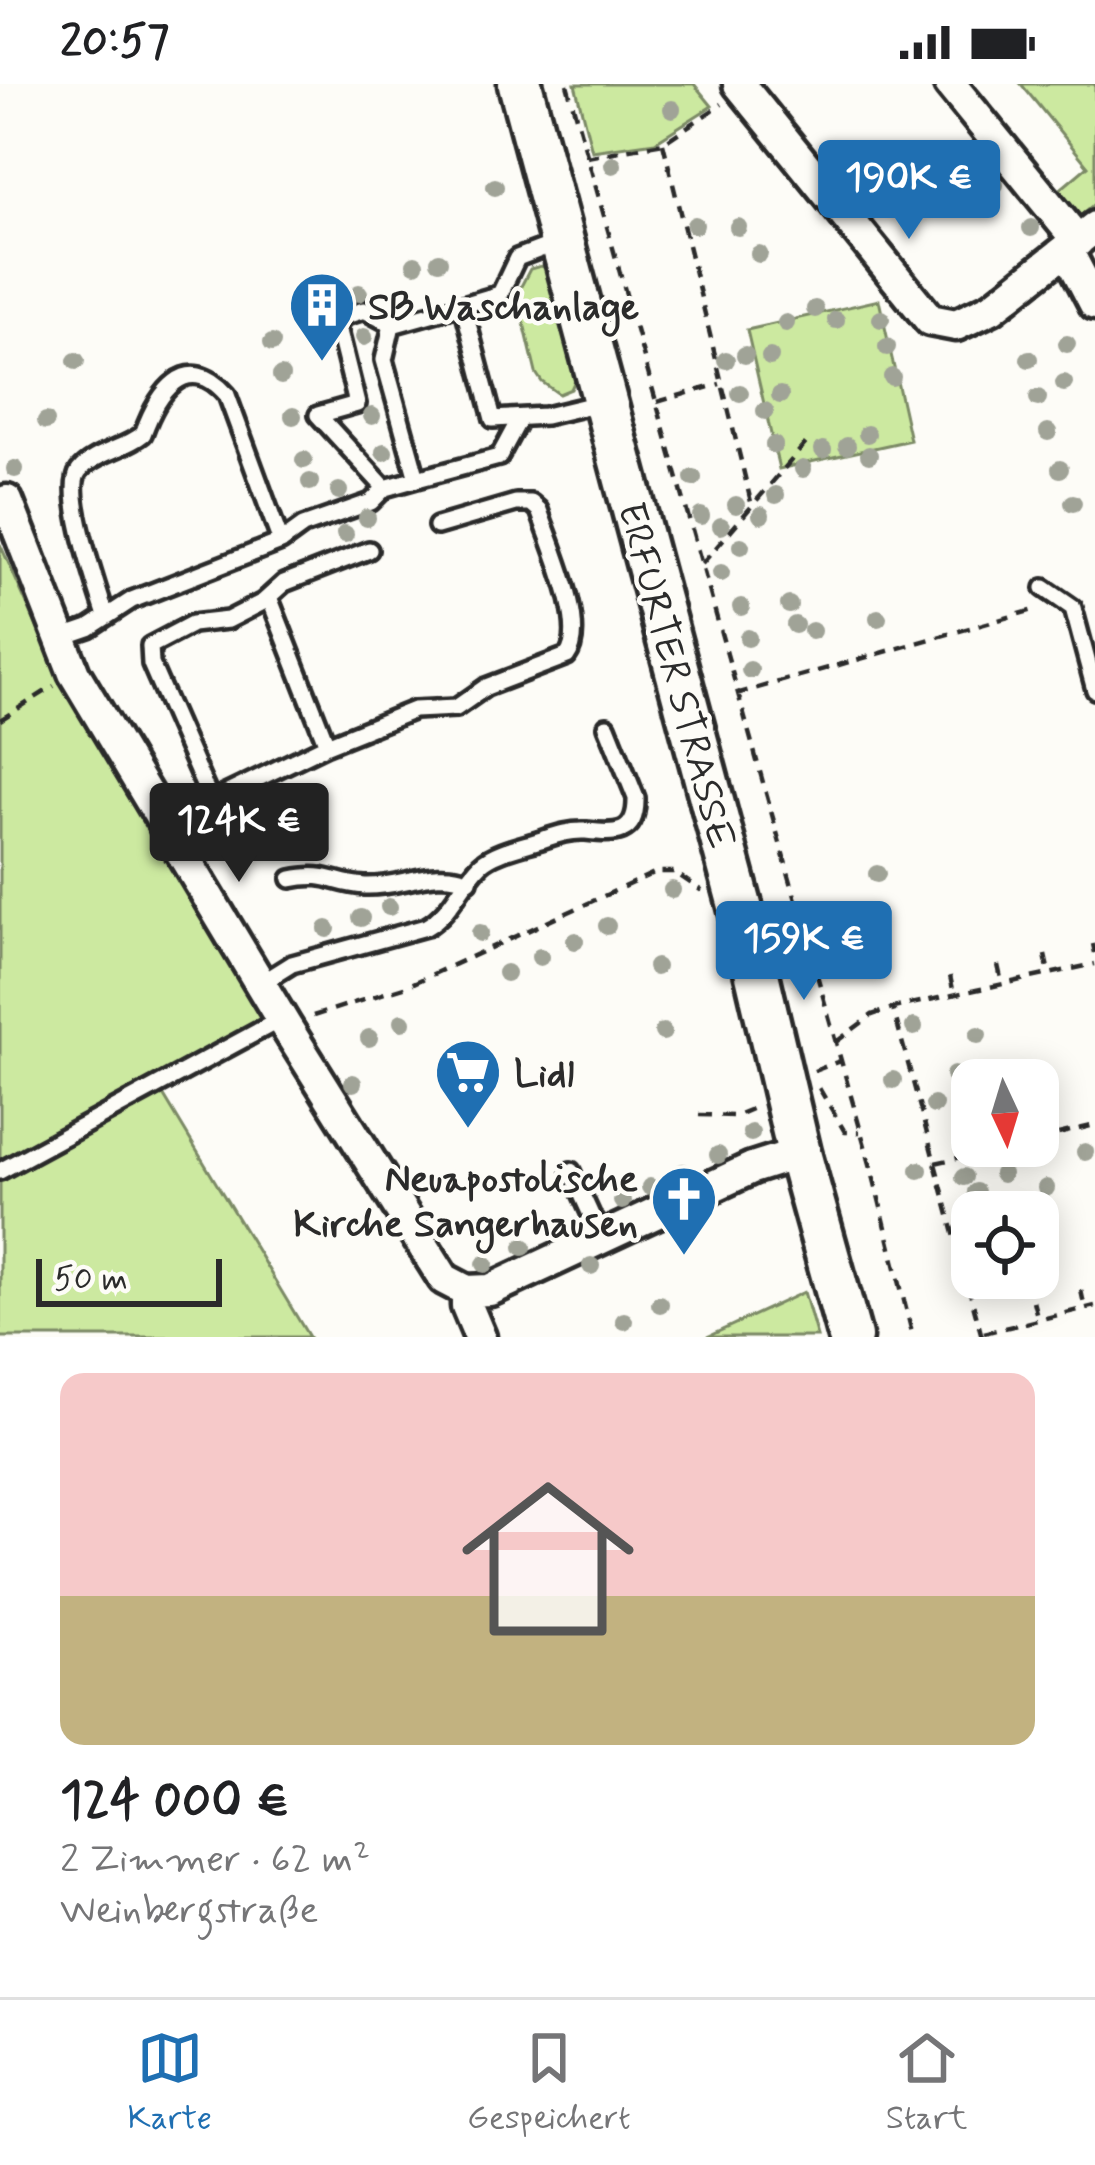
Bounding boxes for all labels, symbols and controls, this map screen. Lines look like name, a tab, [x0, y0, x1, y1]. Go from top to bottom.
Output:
text: 20:57	[60, 13, 169, 72]
pin: 190K €	[811, 140, 1007, 242]
text: 190K €	[845, 153, 973, 204]
building icon: SB Waschanlage	[287, 270, 357, 364]
place label: SB Waschanlage	[368, 283, 639, 337]
street label: ERFURTER STRASSE	[604, 497, 745, 855]
pin: 124K €	[141, 783, 337, 885]
text: 124K €	[177, 796, 301, 847]
pin: 159K €	[706, 901, 902, 1003]
text: 159K €	[743, 914, 865, 965]
supermarket icon: Lidl	[433, 1037, 503, 1131]
place label: Lidl	[514, 1050, 574, 1101]
north arrow	[951, 1059, 1059, 1167]
map controls	[951, 1059, 1059, 1299]
place label: Neuapostolische Kirche Sangerhausen	[293, 1155, 638, 1254]
church icon: Neuapostolische Kirche Sangerhausen	[649, 1164, 719, 1258]
button: locate	[951, 1191, 1059, 1299]
scale bar	[36, 1253, 222, 1306]
text: 50 m	[54, 1258, 128, 1302]
icon: home	[440, 1451, 656, 1667]
text: 124 000 €	[60, 1769, 289, 1835]
text: 2 Zimmer · 62 m²	[60, 1835, 370, 1886]
text: Weinbergstraße	[60, 1886, 318, 1937]
tab: Karte	[128, 2025, 212, 2141]
tab: Gespeichert	[467, 2025, 631, 2141]
tab: Start	[886, 2025, 967, 2141]

